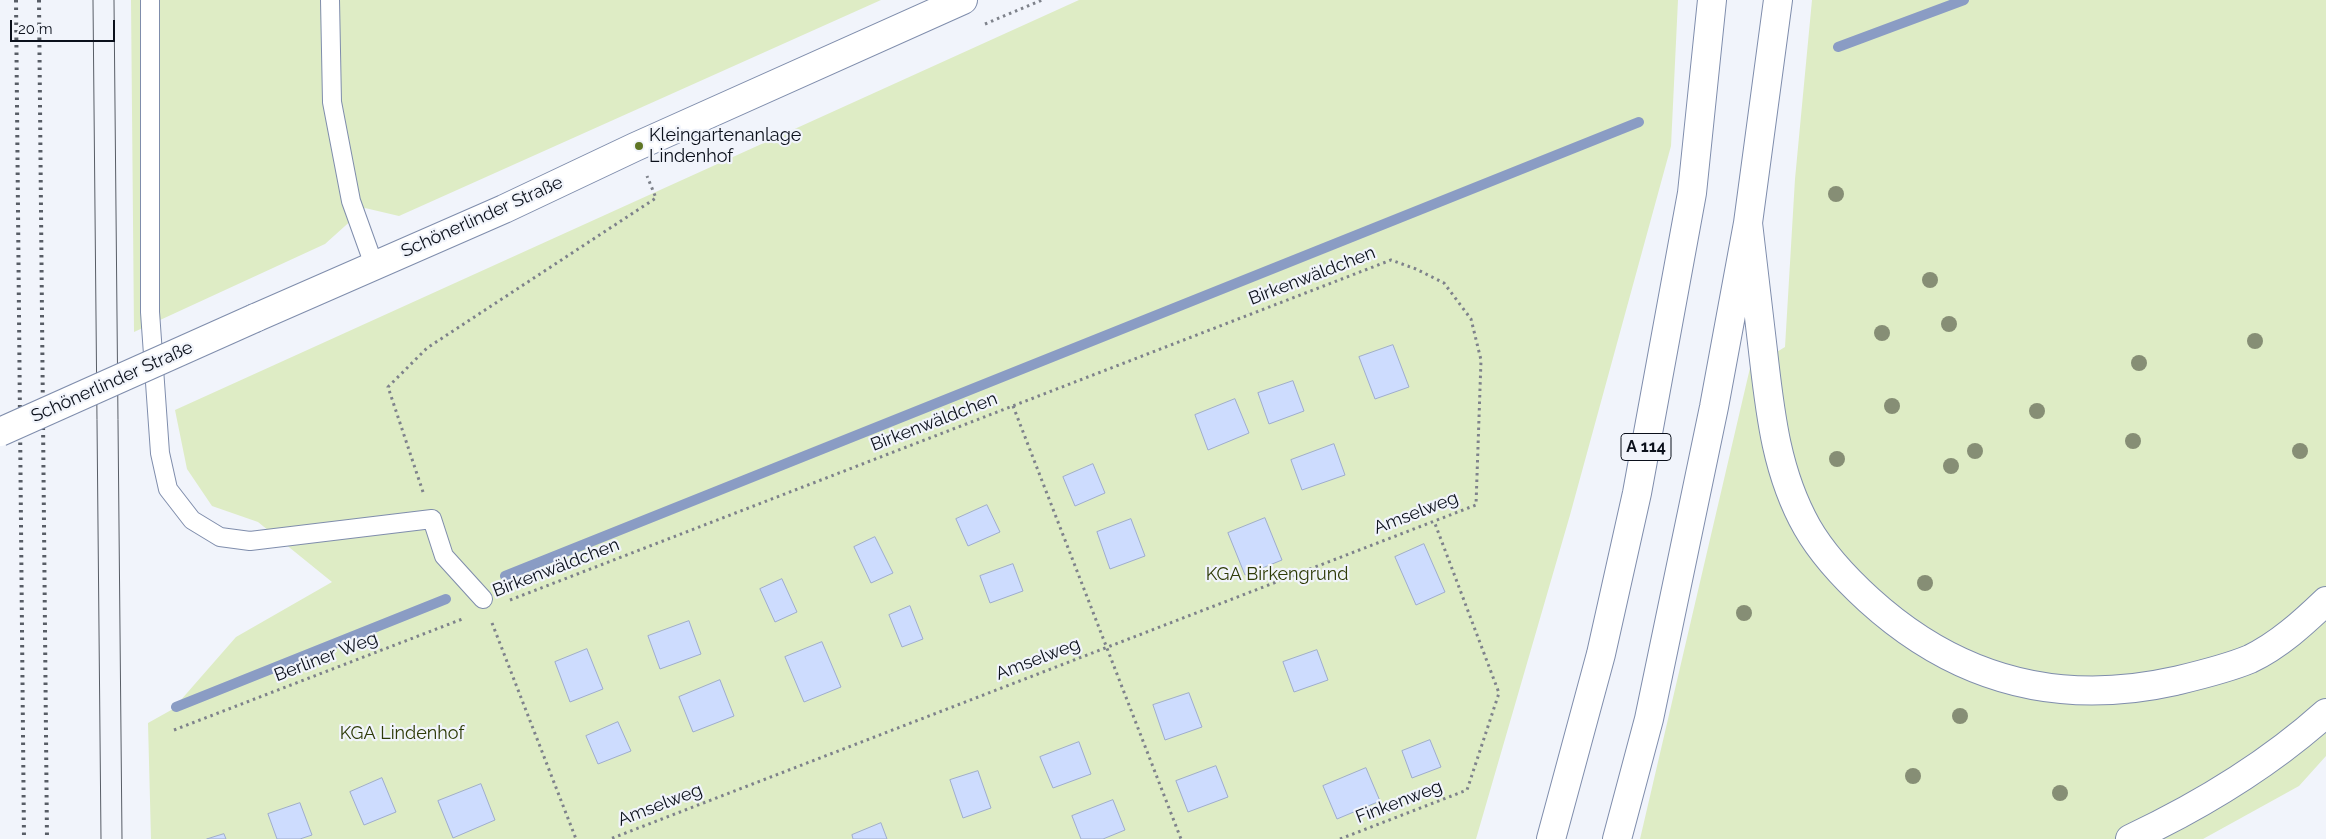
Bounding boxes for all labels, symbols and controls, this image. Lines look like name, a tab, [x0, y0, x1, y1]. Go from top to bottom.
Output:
scale bar	[12, 10, 118, 42]
text: 20 m	[18, 20, 53, 38]
place label: Kleingartenanlage Lindenhof	[649, 125, 801, 168]
marker: Kleingartenanlage Lindenhof	[633, 140, 645, 152]
street label: Schönerlinder Straße	[398, 172, 566, 262]
street label: Birkenwäldchen	[1246, 242, 1378, 310]
street label: Schönerlinder Straße	[28, 337, 196, 427]
street label: Birkenwäldchen	[868, 388, 1000, 456]
road number: A 114	[1621, 434, 1671, 461]
street label: Amselweg	[1371, 487, 1461, 539]
street label: Birkenwäldchen	[490, 534, 622, 602]
park label: KGA Birkengrund	[1206, 564, 1348, 586]
street label: Berliner Weg	[271, 627, 381, 687]
street label: Amselweg	[993, 633, 1083, 685]
park label: KGA Lindenhof	[340, 723, 464, 745]
street label: Finkenweg	[1353, 776, 1445, 828]
street label: Amselweg	[615, 779, 705, 831]

